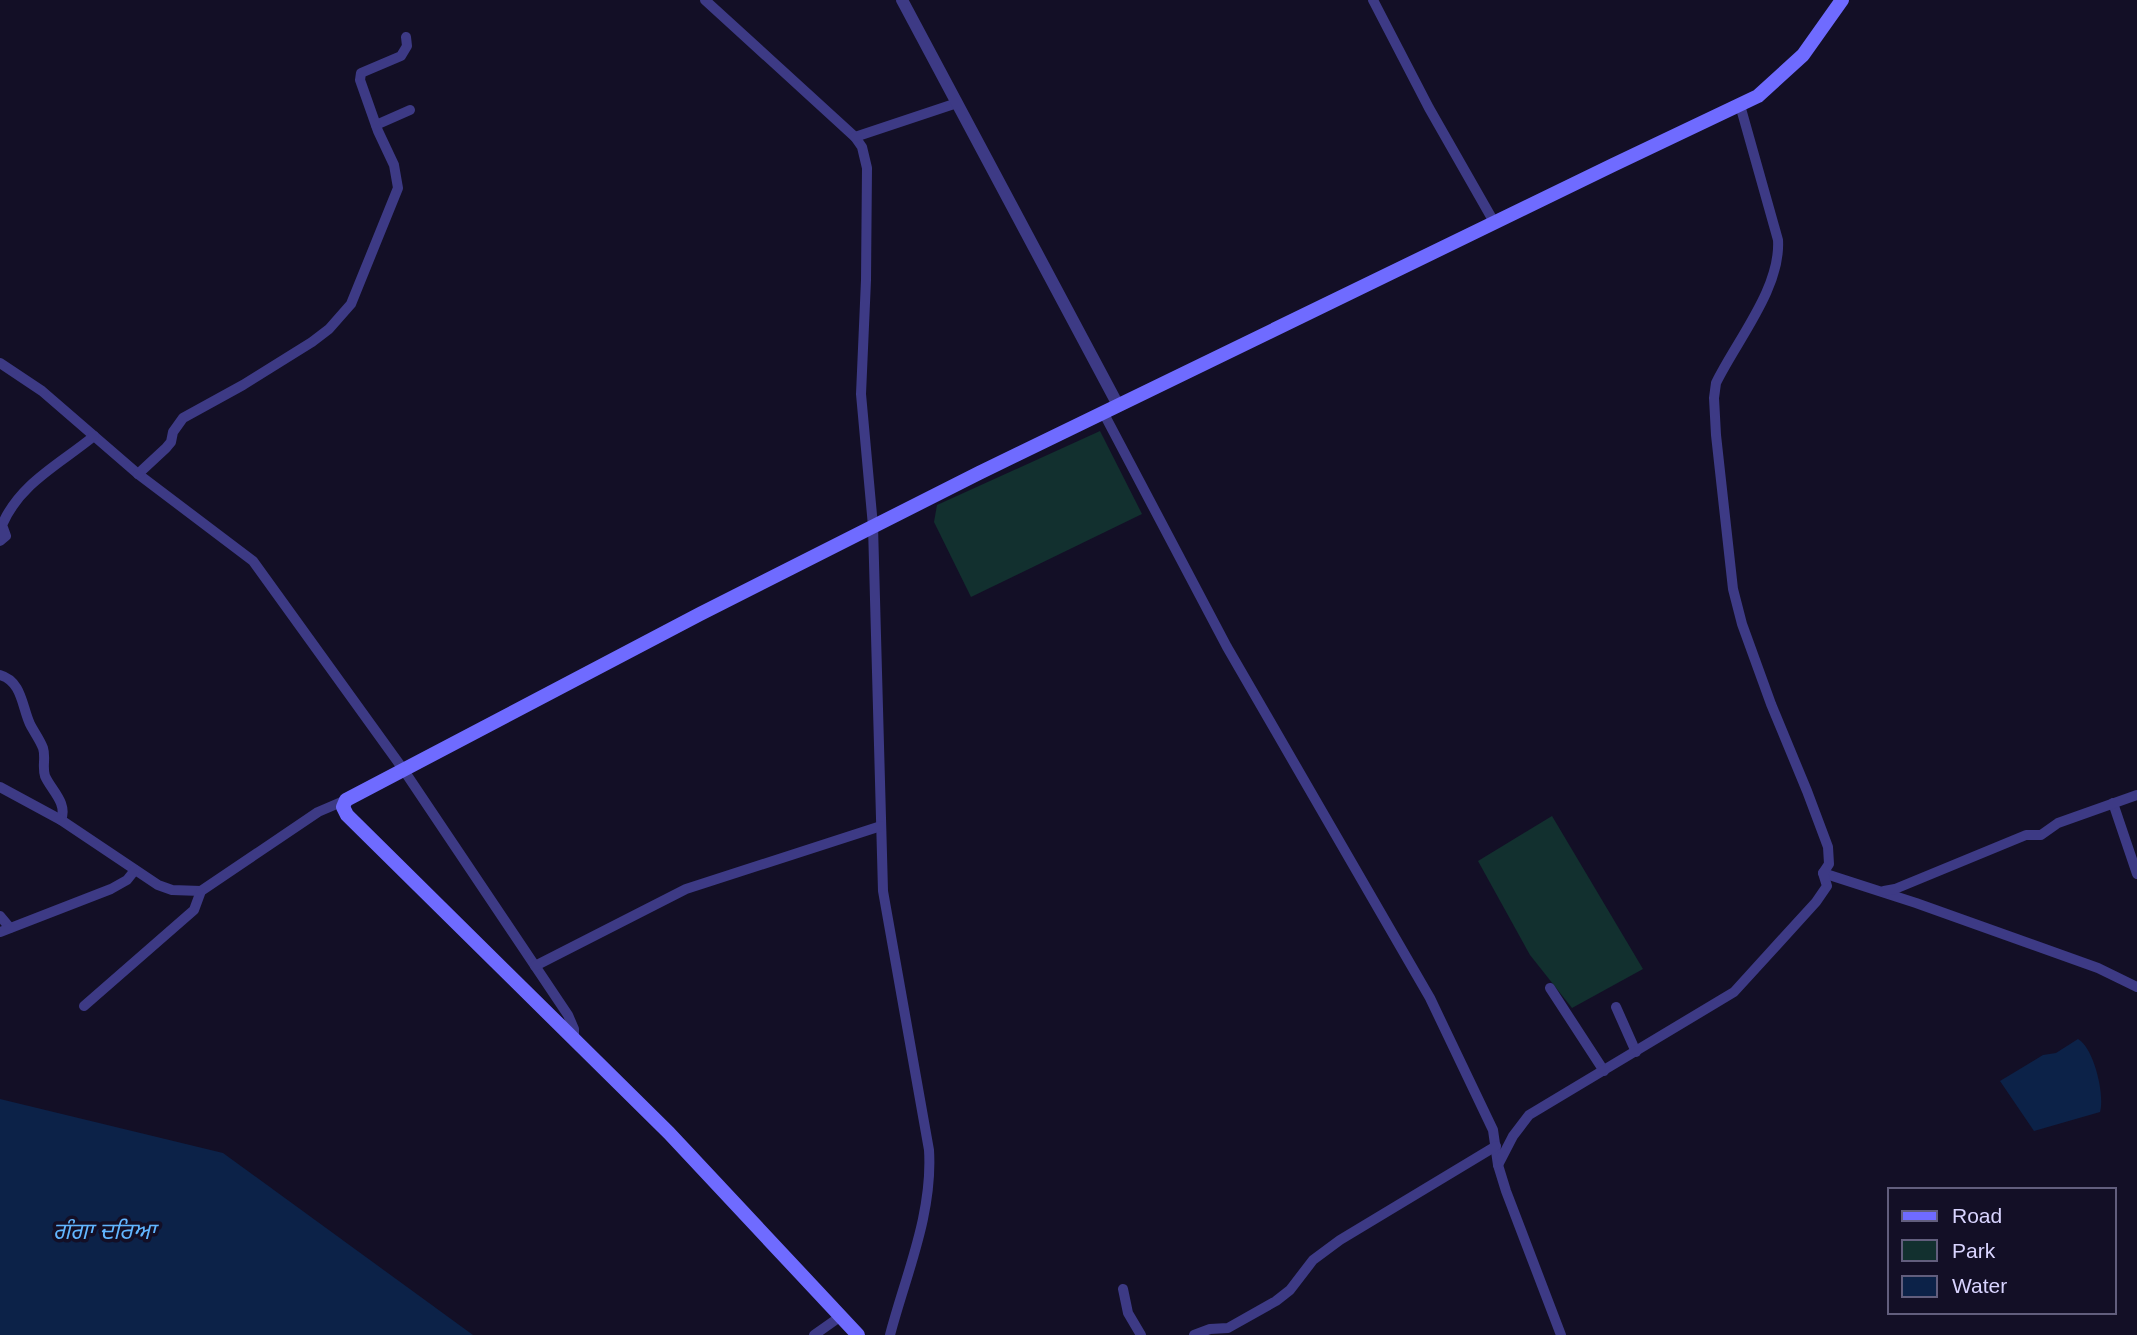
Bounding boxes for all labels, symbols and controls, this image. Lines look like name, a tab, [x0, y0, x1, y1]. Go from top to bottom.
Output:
legend	[1888, 1188, 2116, 1314]
text: Road	[1952, 1204, 2002, 1227]
water label: ਗੰਗਾ ਦਰਿਆ	[53, 1218, 160, 1244]
text: Park	[1952, 1239, 1996, 1262]
text: Water	[1952, 1274, 2007, 1297]

